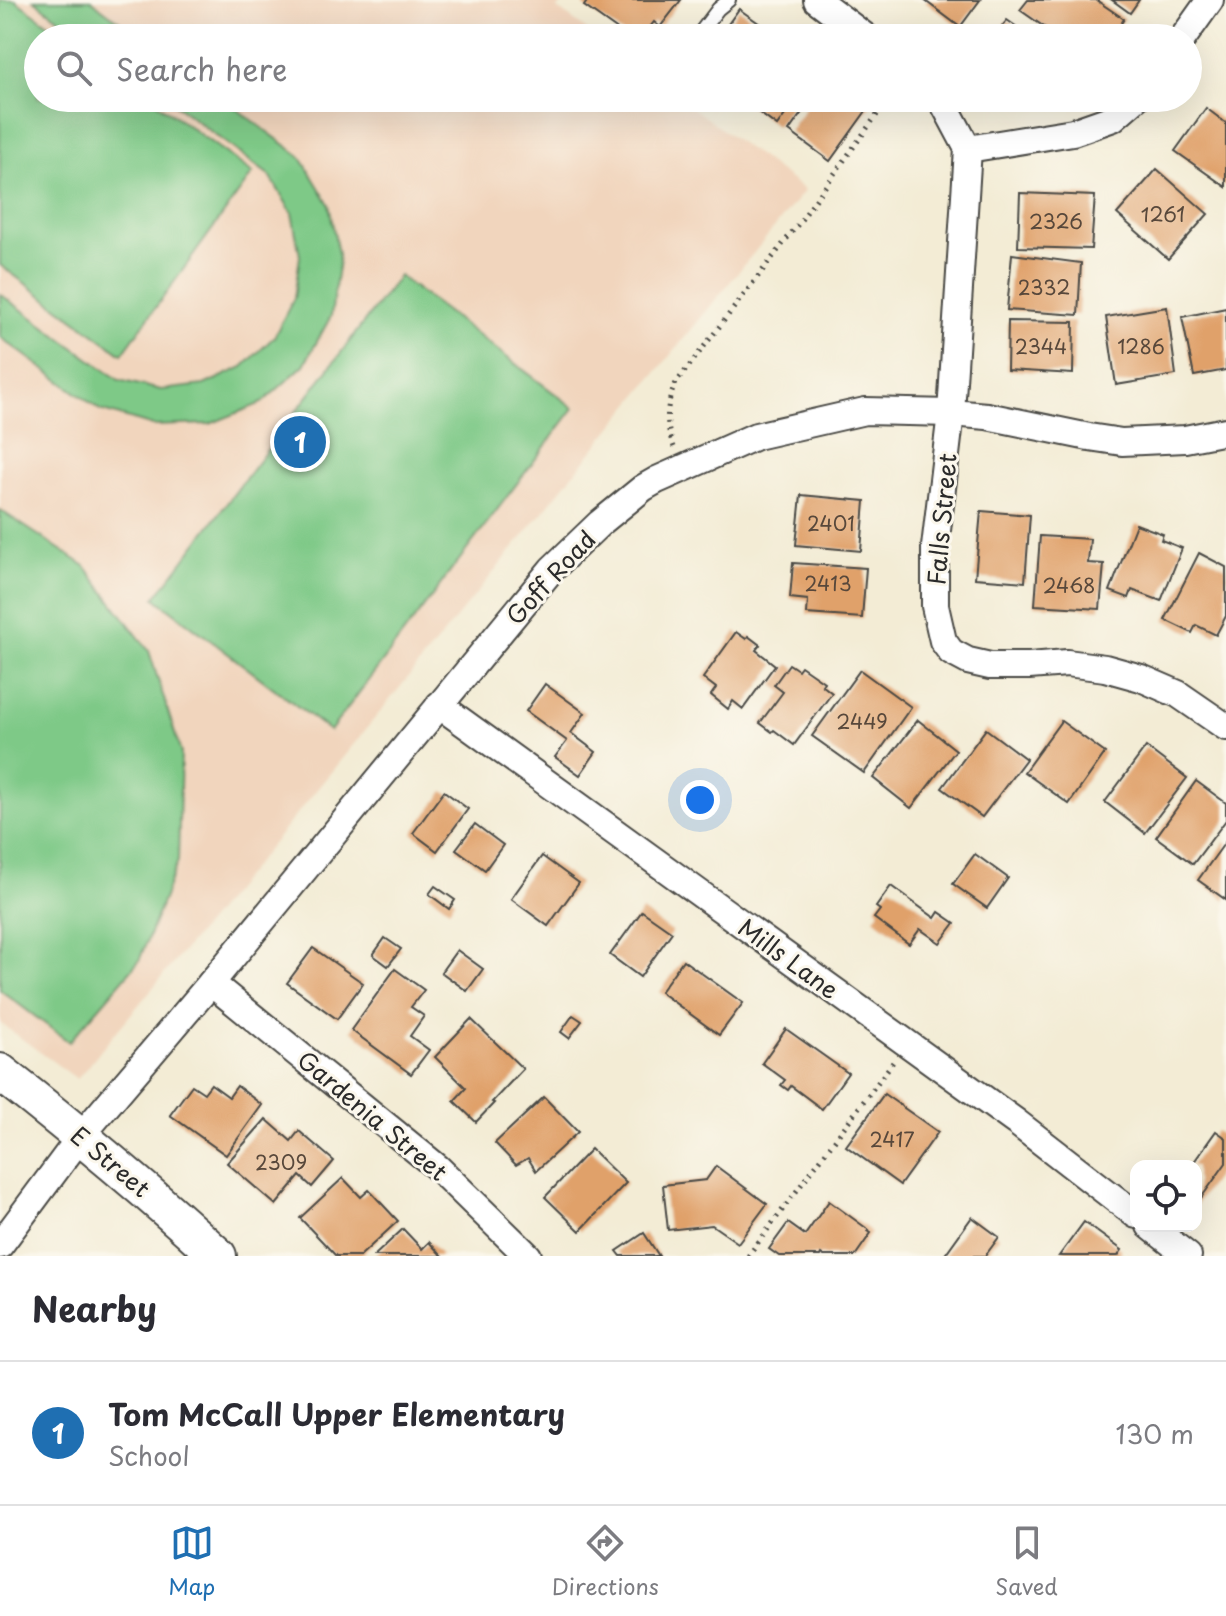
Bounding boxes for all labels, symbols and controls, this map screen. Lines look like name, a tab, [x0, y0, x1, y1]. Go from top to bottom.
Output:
search box	[24, 24, 1202, 112]
icon: search	[52, 46, 96, 90]
text: Search here	[116, 46, 288, 91]
house number: 1261	[1141, 199, 1185, 229]
house number: 2326	[1029, 206, 1083, 236]
house number: 2332	[1018, 272, 1070, 302]
house number: 2344	[1015, 331, 1067, 361]
house number: 1286	[1117, 331, 1165, 361]
pin: 1	[274, 412, 326, 472]
street label: Falls Street	[917, 451, 965, 586]
house number: 2401	[807, 508, 855, 538]
street label: Goff Road	[497, 522, 603, 632]
house number: 2413	[804, 568, 852, 598]
house number: 2468	[1042, 570, 1096, 600]
house number: 2449	[836, 706, 888, 736]
your location	[680, 780, 720, 820]
street label: Mills Lane	[731, 909, 847, 1007]
street label: Gardenia Street	[290, 1041, 456, 1189]
street label: E Street	[63, 1117, 159, 1205]
house number: 2417	[869, 1124, 915, 1154]
house number: 2309	[255, 1147, 307, 1177]
map controls	[1130, 1160, 1202, 1232]
button: locate	[1130, 1160, 1202, 1232]
text: Nearby	[32, 1282, 157, 1334]
text: Tom McCall Upper Elementary	[108, 1391, 565, 1436]
text: 1	[52, 1414, 64, 1453]
text: 130 m	[1115, 1414, 1194, 1453]
text: School	[108, 1436, 190, 1475]
tab: Map	[168, 1521, 215, 1602]
tab: Directions	[552, 1521, 659, 1602]
tab: Saved	[995, 1521, 1058, 1602]

